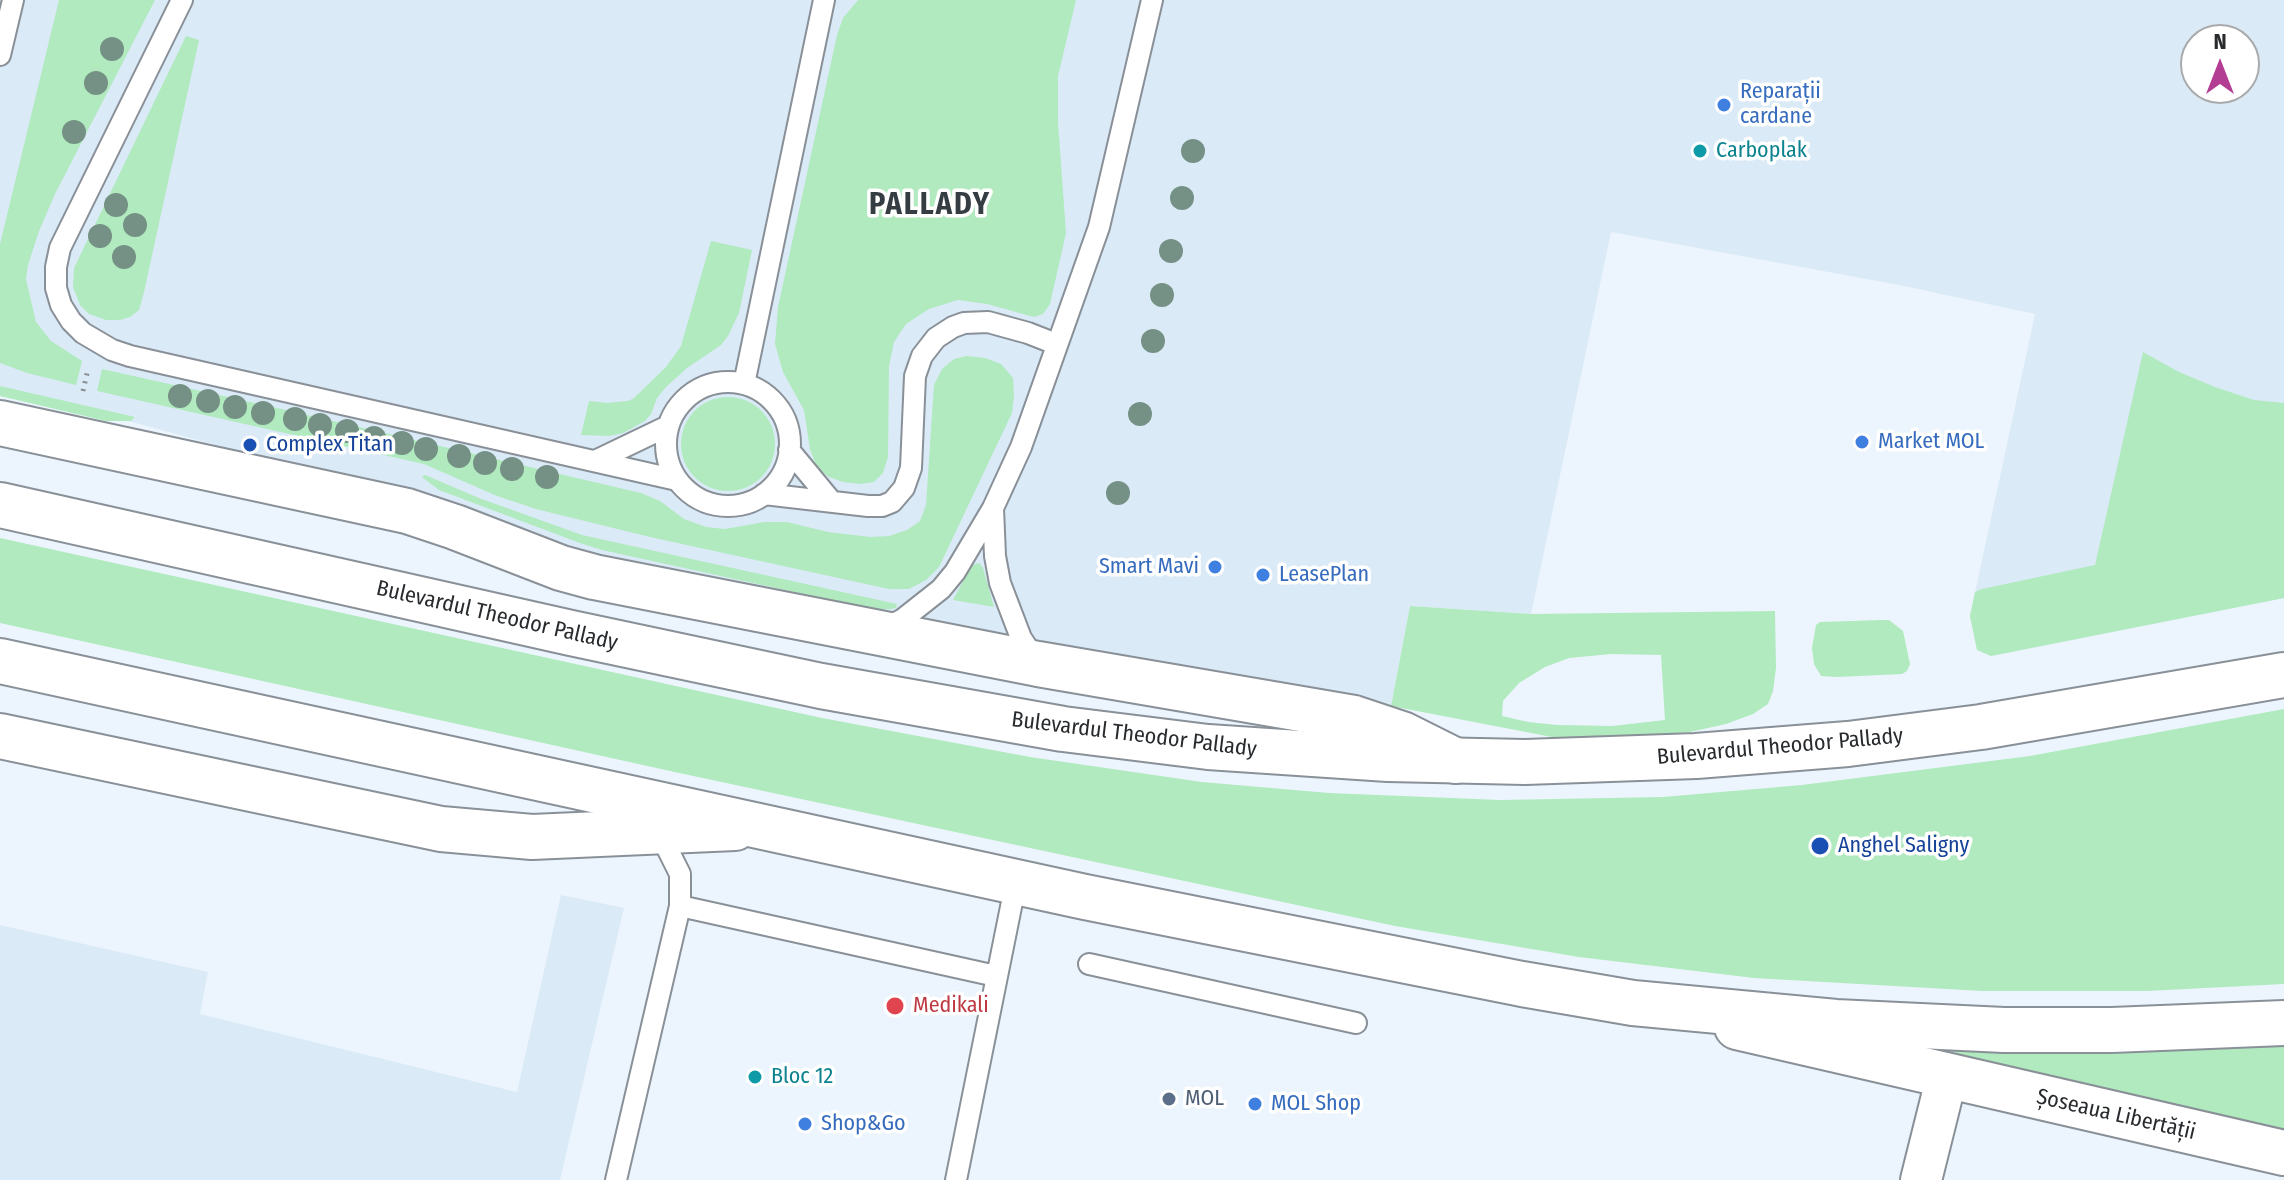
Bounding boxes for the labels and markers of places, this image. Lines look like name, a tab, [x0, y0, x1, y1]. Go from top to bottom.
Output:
place label: Reparații cardane	[1740, 79, 1821, 130]
marker: Reparații cardane	[1715, 96, 1733, 114]
place label: Carboplak	[1716, 138, 1807, 164]
marker: Carboplak	[1691, 142, 1709, 160]
place label: Market MOL	[1878, 429, 1984, 455]
place label: Complex Titan	[266, 432, 393, 458]
marker: Market MOL	[1853, 433, 1871, 451]
marker: Complex Titan	[241, 436, 259, 454]
place label: Smart Mavi	[1099, 554, 1199, 580]
marker: Smart Mavi	[1206, 558, 1224, 576]
place label: LeasePlan	[1279, 562, 1369, 588]
marker: LeasePlan	[1254, 566, 1272, 584]
place label: Anghel Saligny	[1838, 833, 1969, 859]
marker: Anghel Saligny	[1809, 835, 1831, 857]
place label: Medikali	[913, 993, 989, 1019]
marker: Medikali	[884, 995, 906, 1017]
place label: Bloc 12	[771, 1064, 833, 1090]
marker: Bloc 12	[746, 1068, 764, 1086]
place label: MOL	[1185, 1086, 1224, 1112]
marker: MOL	[1160, 1090, 1178, 1108]
place label: MOL Shop	[1271, 1091, 1361, 1117]
marker: MOL Shop	[1246, 1095, 1264, 1113]
place label: Shop&Go	[821, 1111, 906, 1137]
marker: Shop&Go	[796, 1115, 814, 1133]

